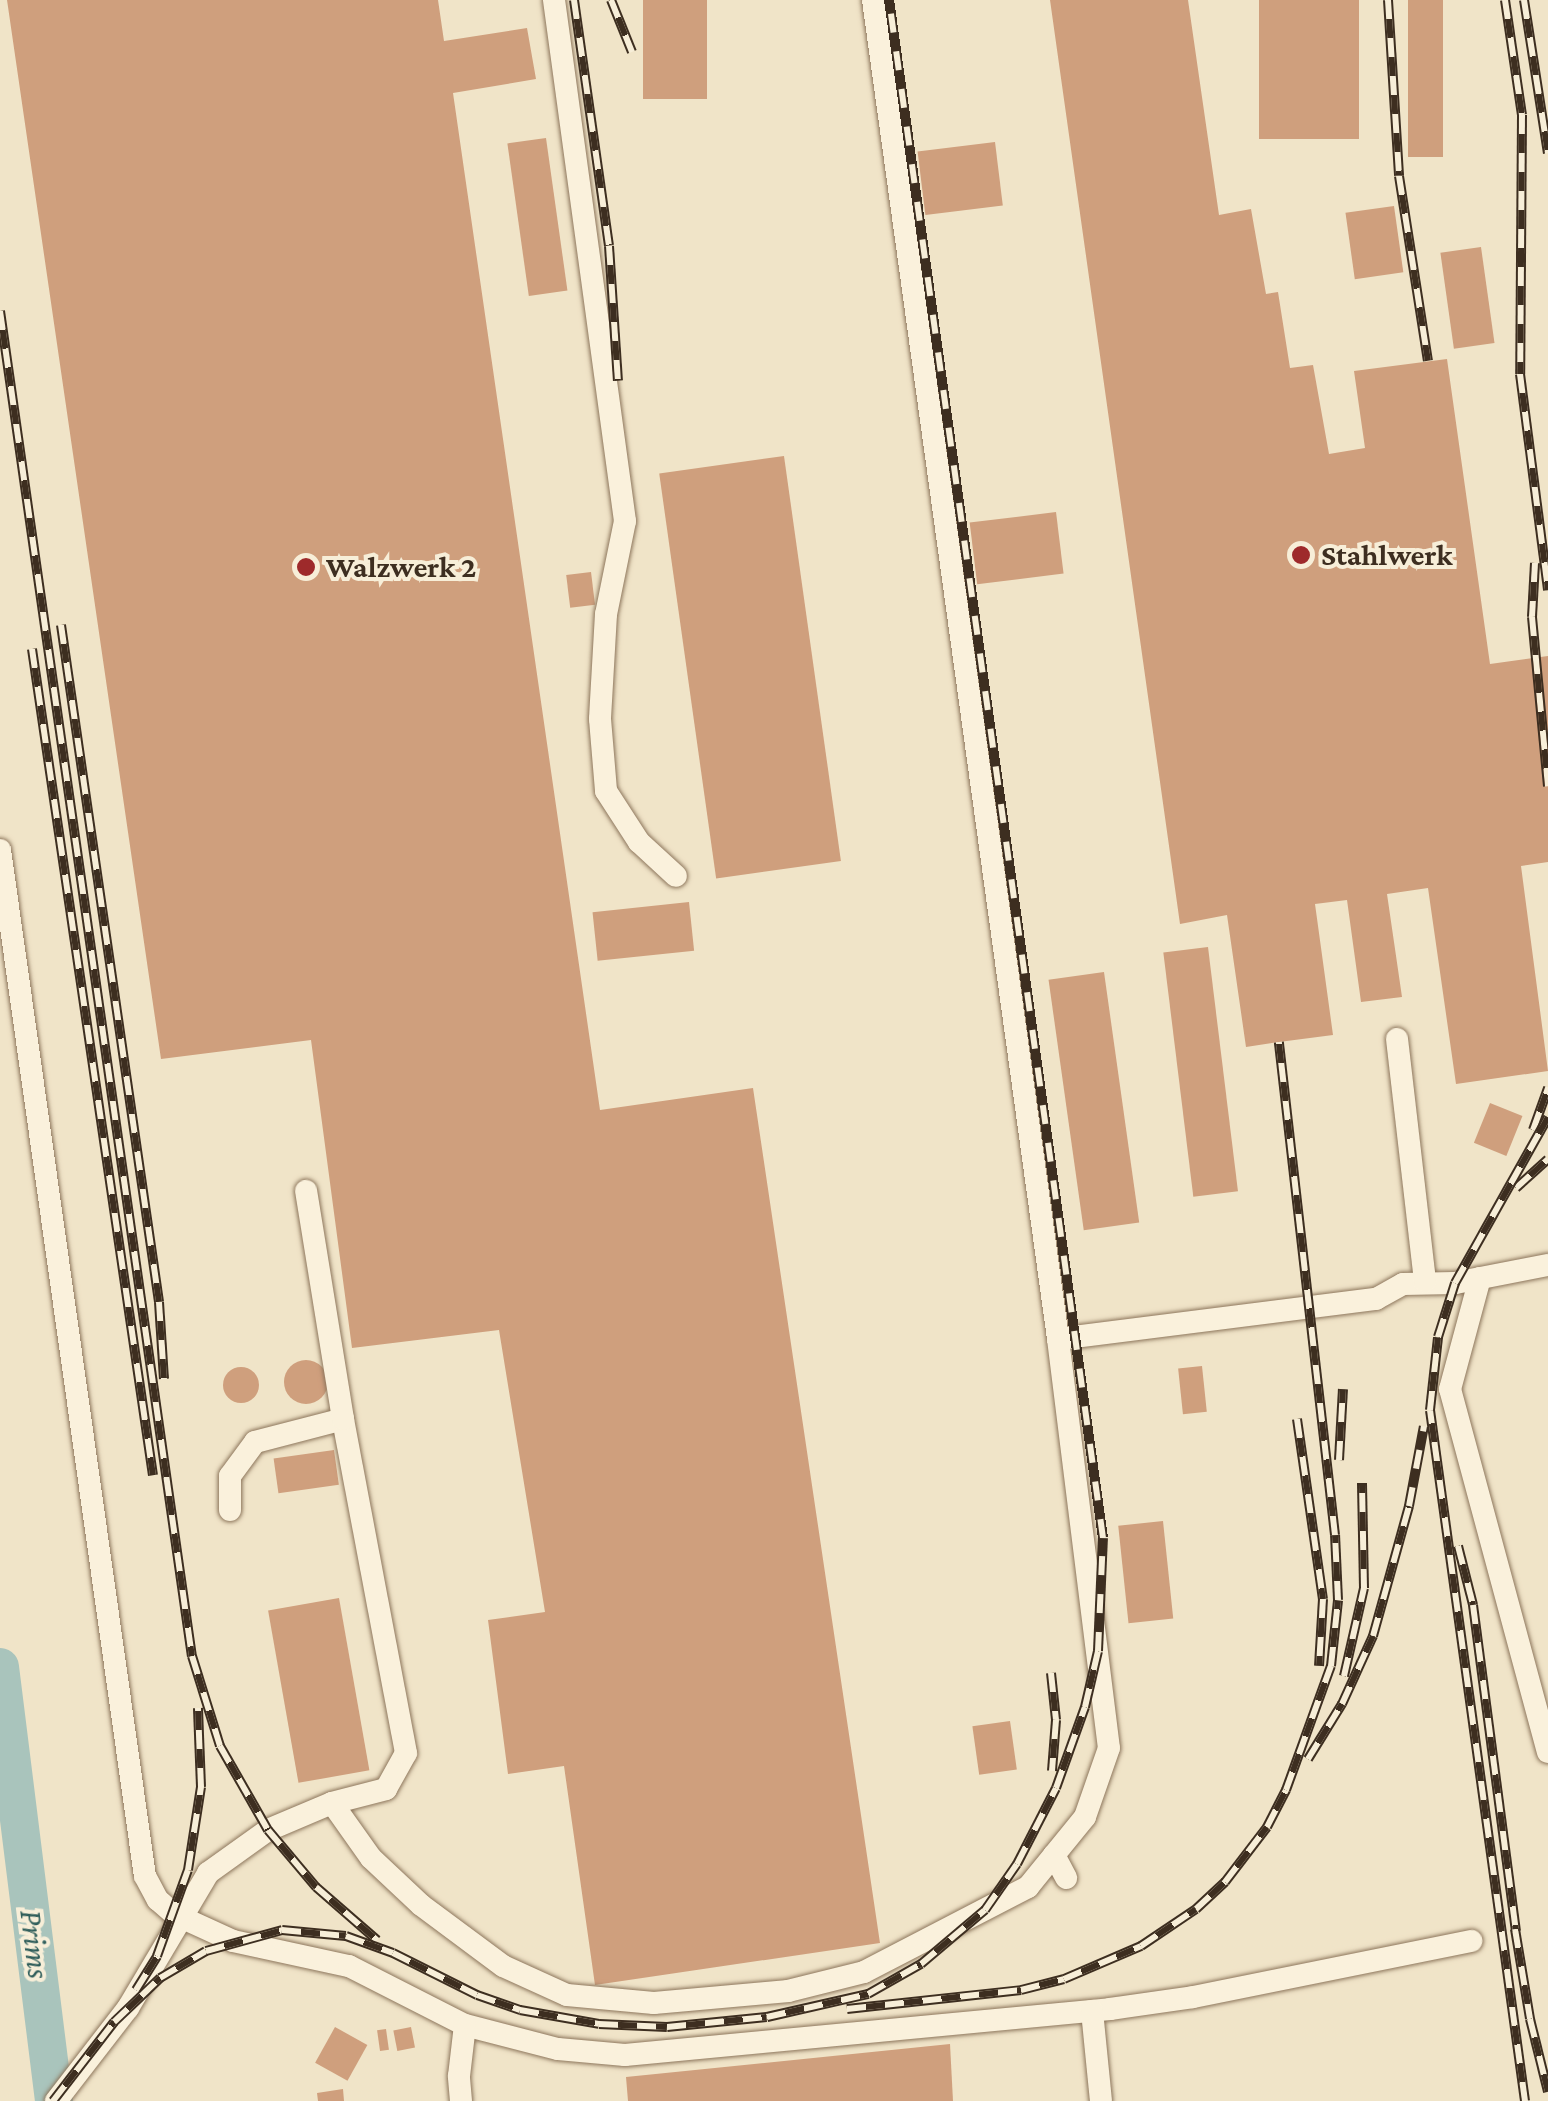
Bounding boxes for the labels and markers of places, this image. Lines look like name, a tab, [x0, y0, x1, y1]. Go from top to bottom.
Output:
place label: Stahlwerk	[1321, 537, 1453, 573]
marker: Stahlwerk	[1290, 544, 1312, 566]
place label: Walzwerk 2	[326, 549, 476, 585]
marker: Walzwerk 2	[295, 556, 317, 578]

